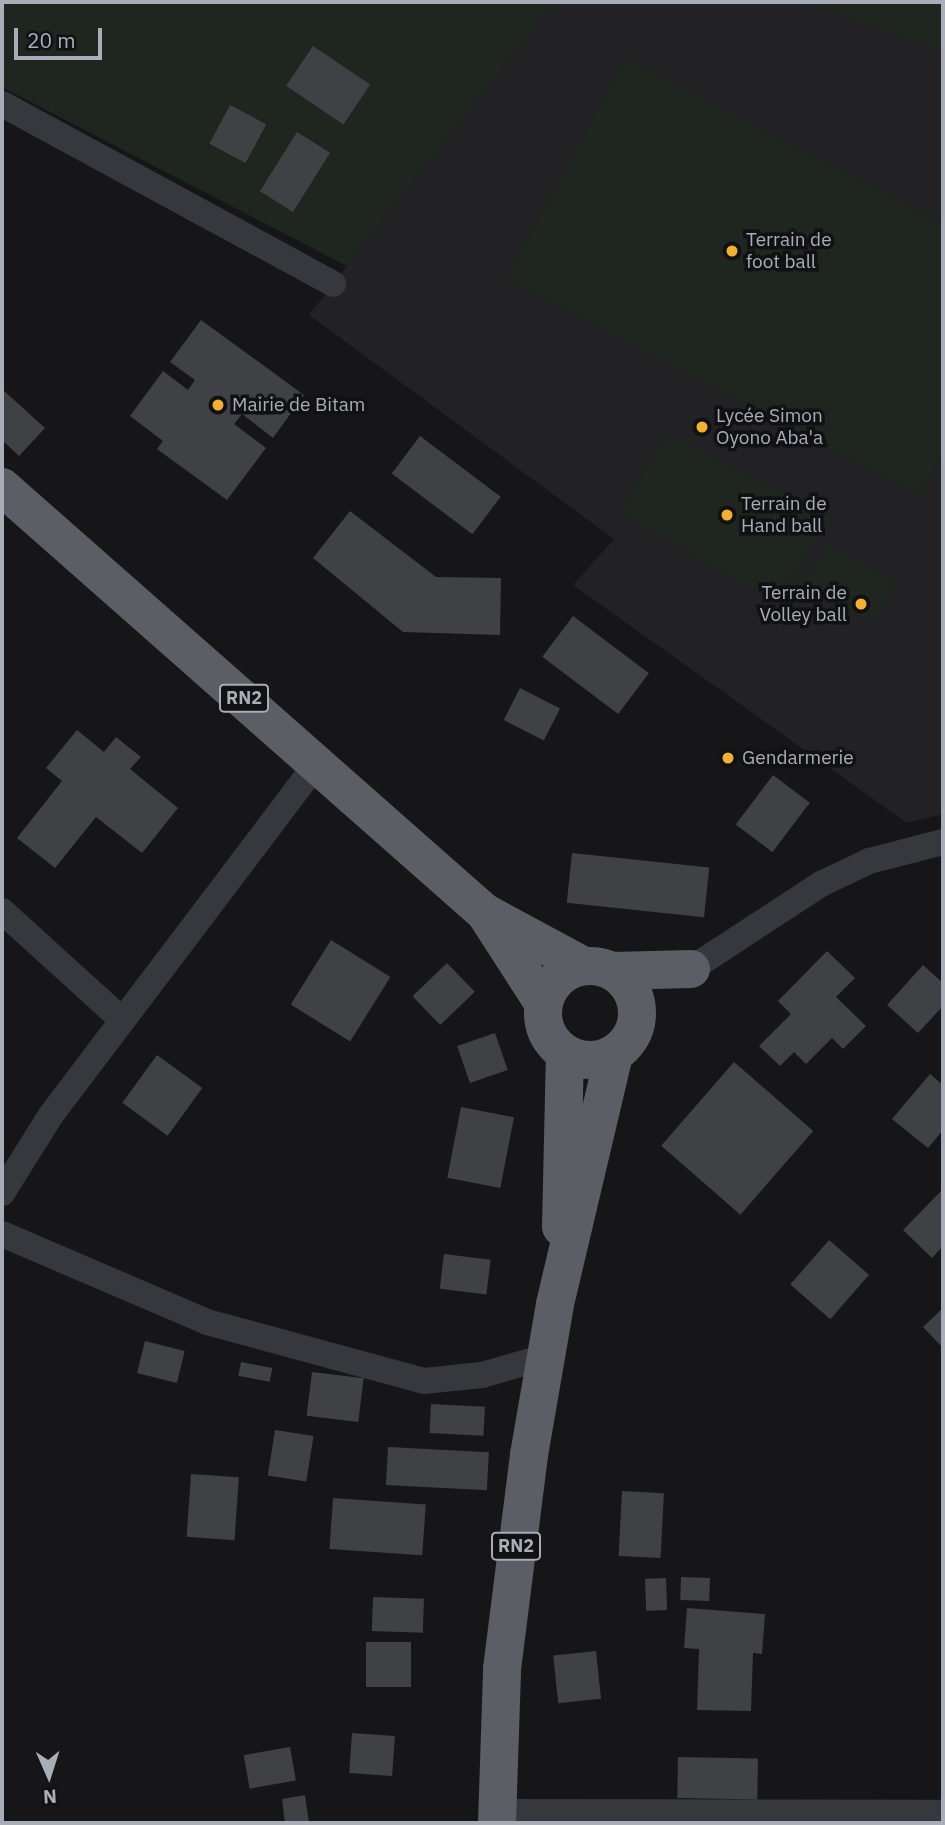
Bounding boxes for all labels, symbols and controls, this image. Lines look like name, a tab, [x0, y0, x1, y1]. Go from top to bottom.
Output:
scale bar	[18, 14, 105, 58]
text: 20 m	[27, 26, 76, 54]
place label: Terrain de foot ball	[746, 229, 832, 273]
marker: Terrain de foot ball	[724, 243, 740, 259]
place label: Mairie de Bitam	[232, 394, 365, 416]
marker: Mairie de Bitam	[210, 397, 226, 413]
place label: Lycée Simon Oyono Aba'a	[716, 405, 823, 449]
marker: Lycée Simon Oyono Aba'a	[694, 419, 710, 435]
place label: Terrain de Hand ball	[741, 493, 827, 537]
marker: Terrain de Hand ball	[719, 507, 735, 523]
place label: Terrain de Volley ball	[759, 582, 847, 626]
marker: Terrain de Volley ball	[853, 596, 869, 612]
road number: RN2	[218, 684, 270, 712]
place label: Gendarmerie	[742, 747, 854, 769]
marker: Gendarmerie	[720, 750, 736, 766]
road number: RN2	[490, 1532, 542, 1560]
north arrow	[14, 1741, 84, 1811]
text: N	[43, 1785, 58, 1809]

